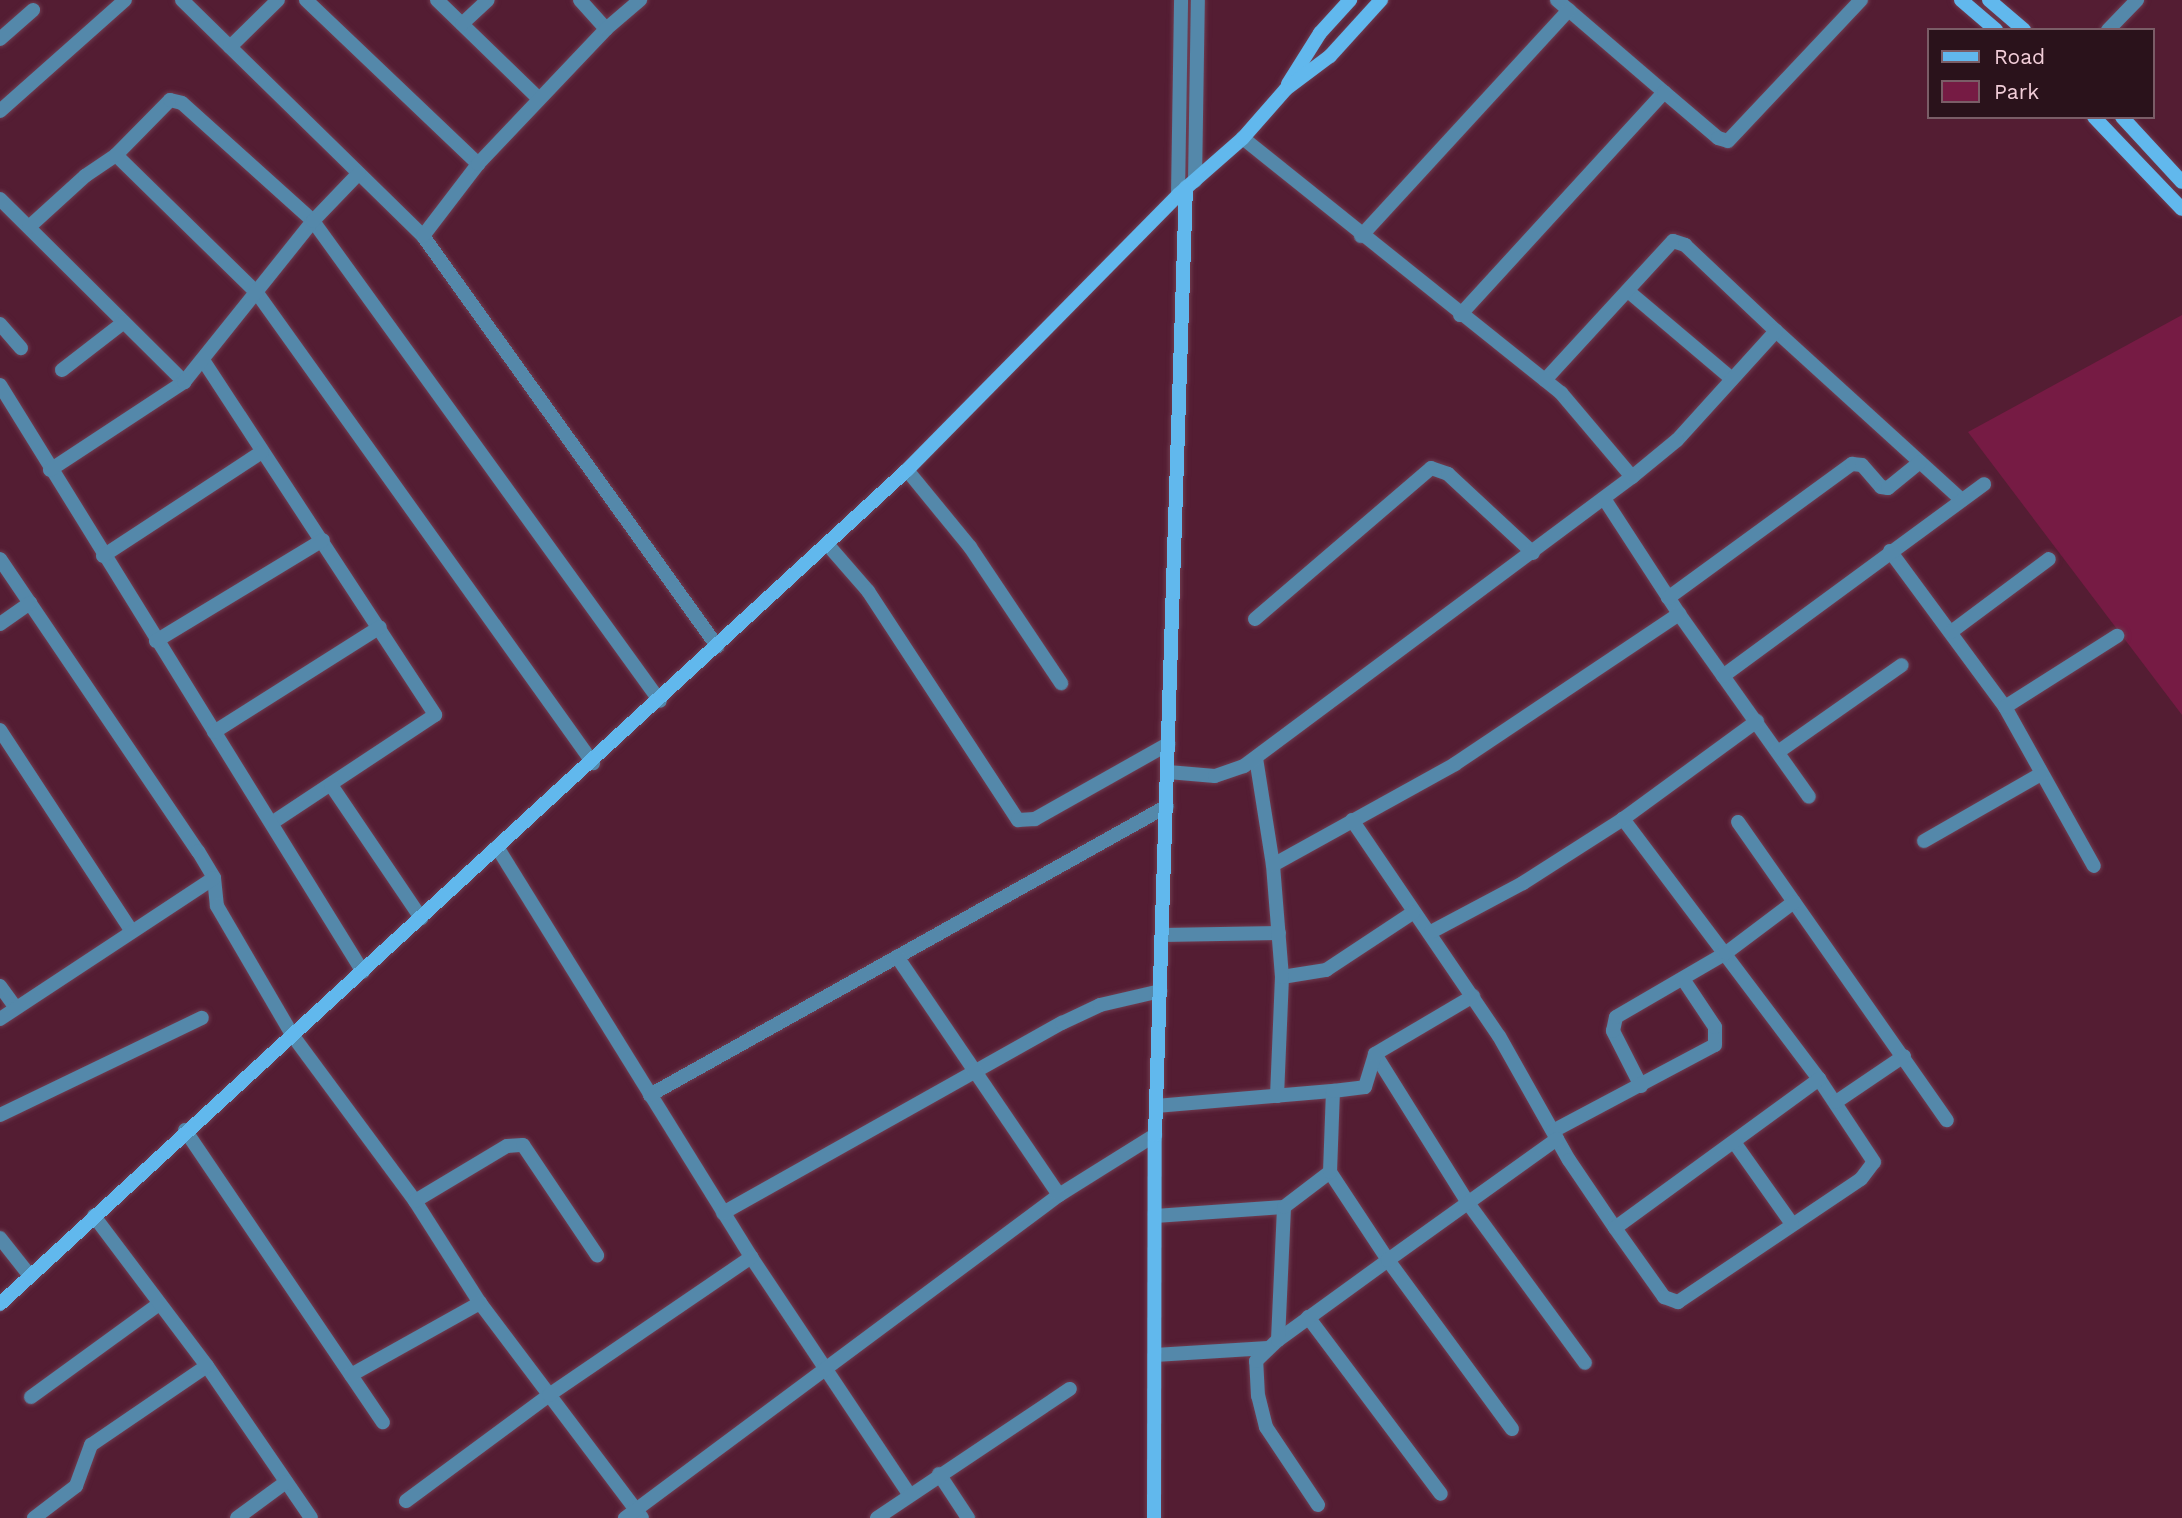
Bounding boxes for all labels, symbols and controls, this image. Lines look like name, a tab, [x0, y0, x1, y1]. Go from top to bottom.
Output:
legend	[1926, 28, 2154, 119]
text: Road	[1994, 44, 2045, 69]
text: Park	[1994, 79, 2039, 104]

